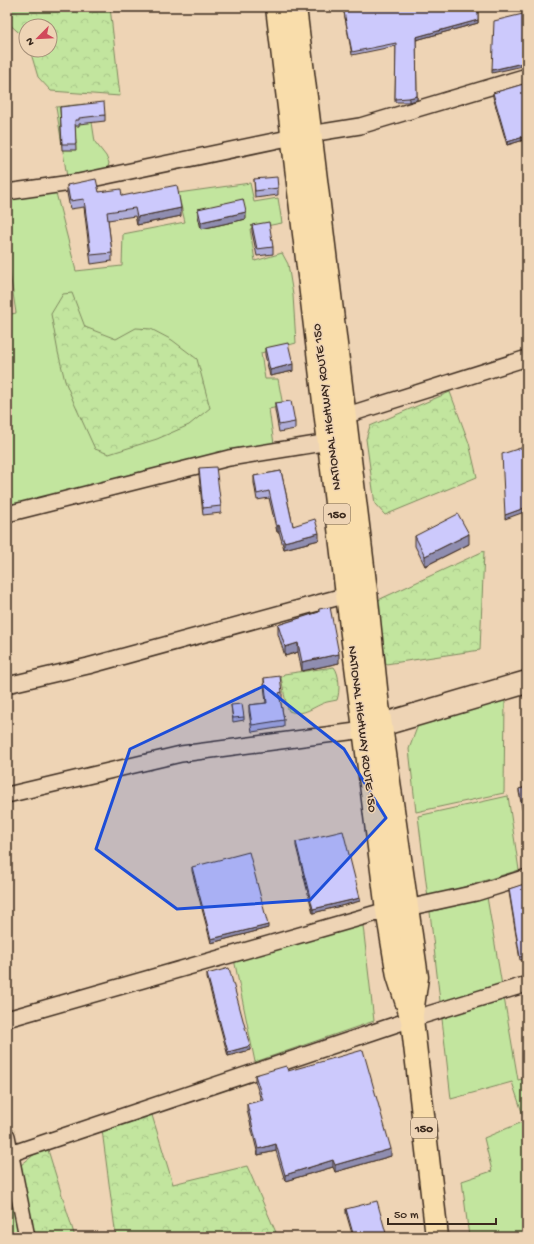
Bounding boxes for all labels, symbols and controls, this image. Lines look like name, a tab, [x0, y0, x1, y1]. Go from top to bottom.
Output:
north arrow	[18, 18, 58, 58]
text: N	[24, 36, 38, 47]
street label: NATIONAL HIGHWAY ROUTE 150	[310, 322, 345, 491]
road number: 150	[324, 504, 350, 524]
street label: NATIONAL HIGHWAY ROUTE 150	[344, 645, 379, 814]
road number: 150	[411, 1118, 437, 1138]
scale bar	[388, 1200, 496, 1226]
text: 50 m	[394, 1209, 419, 1223]

